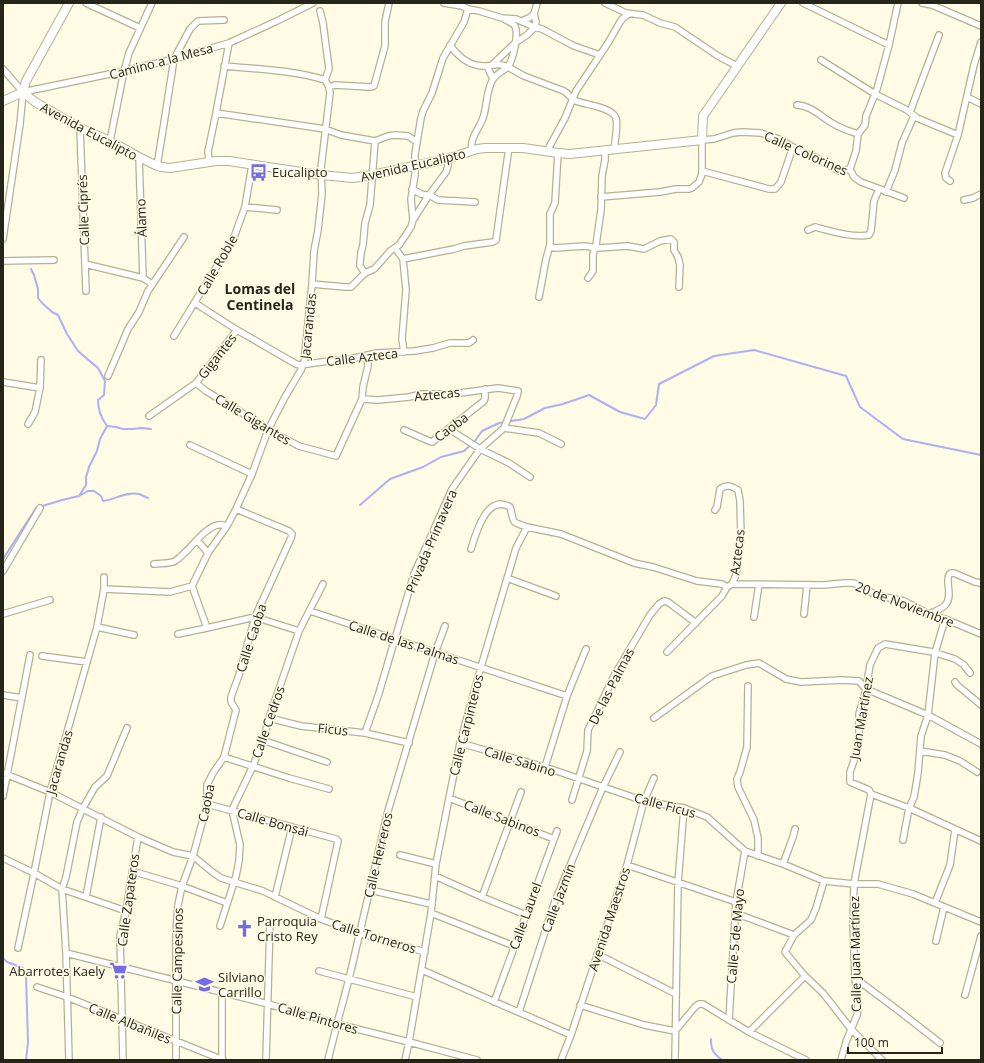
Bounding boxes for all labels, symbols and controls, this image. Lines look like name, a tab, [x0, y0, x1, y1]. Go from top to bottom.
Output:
street label: Camino a la Mesa	[107, 38, 215, 84]
street label: Avenida Eucalipto	[37, 98, 141, 164]
street label: Calle Colorines	[761, 127, 851, 179]
street label: Avenida Eucalipto	[359, 144, 468, 186]
bus stop icon: Eucalipto	[249, 162, 269, 182]
place label: Eucalipto	[272, 163, 328, 181]
street label: Calle Ciprés	[73, 174, 93, 246]
street label: Álamo	[131, 198, 151, 238]
street label: Calle Roble	[192, 231, 242, 299]
district label: Lomas del Centinela	[225, 279, 295, 314]
street label: Jacarandas	[295, 292, 320, 362]
street label: Gigantes	[194, 330, 240, 382]
street label: Calle Azteca	[325, 344, 399, 370]
street label: Aztecas	[413, 383, 461, 405]
street label: Calle Gigantes	[212, 389, 294, 449]
street label: Caoba	[430, 408, 472, 446]
street label: Privada Primavera	[401, 487, 461, 595]
street label: Aztecas	[725, 528, 749, 576]
street label: 20 de Noviembre	[853, 577, 957, 631]
street label: Calle Caoba	[231, 601, 271, 675]
street label: Calle de las Palmas	[346, 616, 462, 668]
street label: De las Palmas	[584, 645, 638, 727]
street label: Calle Carpinteros	[445, 672, 487, 778]
street label: Juan Martínez	[845, 675, 877, 763]
street label: Calle Cedros	[247, 683, 289, 761]
street label: Ficus	[317, 718, 349, 740]
street label: Jacarandas	[41, 728, 77, 798]
street label: Calle Sabino	[482, 742, 558, 780]
street label: Caoba	[193, 782, 219, 824]
street label: Calle Ficus	[632, 788, 698, 822]
street label: Calle Sabinos	[461, 795, 543, 841]
street label: Calle Bonsái	[235, 803, 311, 841]
street label: Calle Herreros	[359, 811, 397, 899]
street label: Calle Zapateros	[113, 852, 143, 948]
street label: Calle Jazmín	[537, 861, 579, 935]
street label: Avenida Maestros	[584, 865, 634, 973]
street label: Calle Laurel	[504, 880, 546, 952]
street label: Calle 5 de Mayo	[722, 888, 748, 984]
street label: Calle Juan Martínez	[845, 896, 865, 1012]
street label: Calle Campesinos	[167, 907, 187, 1015]
place label: Parroquia Cristo Rey	[257, 912, 318, 945]
street label: Calle Torneros	[330, 915, 418, 957]
church icon: Parroquia Cristo Rey	[234, 918, 254, 938]
supermarket icon: Abarrotes Kaely	[108, 961, 128, 981]
place label: Abarrotes Kaely	[9, 962, 105, 980]
place label: Silviano Carrillo	[218, 968, 265, 1001]
school or university icon: Silviano Carrillo	[195, 974, 215, 994]
street label: Calle Albañiles	[86, 998, 174, 1048]
street label: Calle Pintores	[276, 998, 360, 1038]
scale bar	[848, 1029, 942, 1055]
text: 100 m	[854, 1034, 889, 1051]

